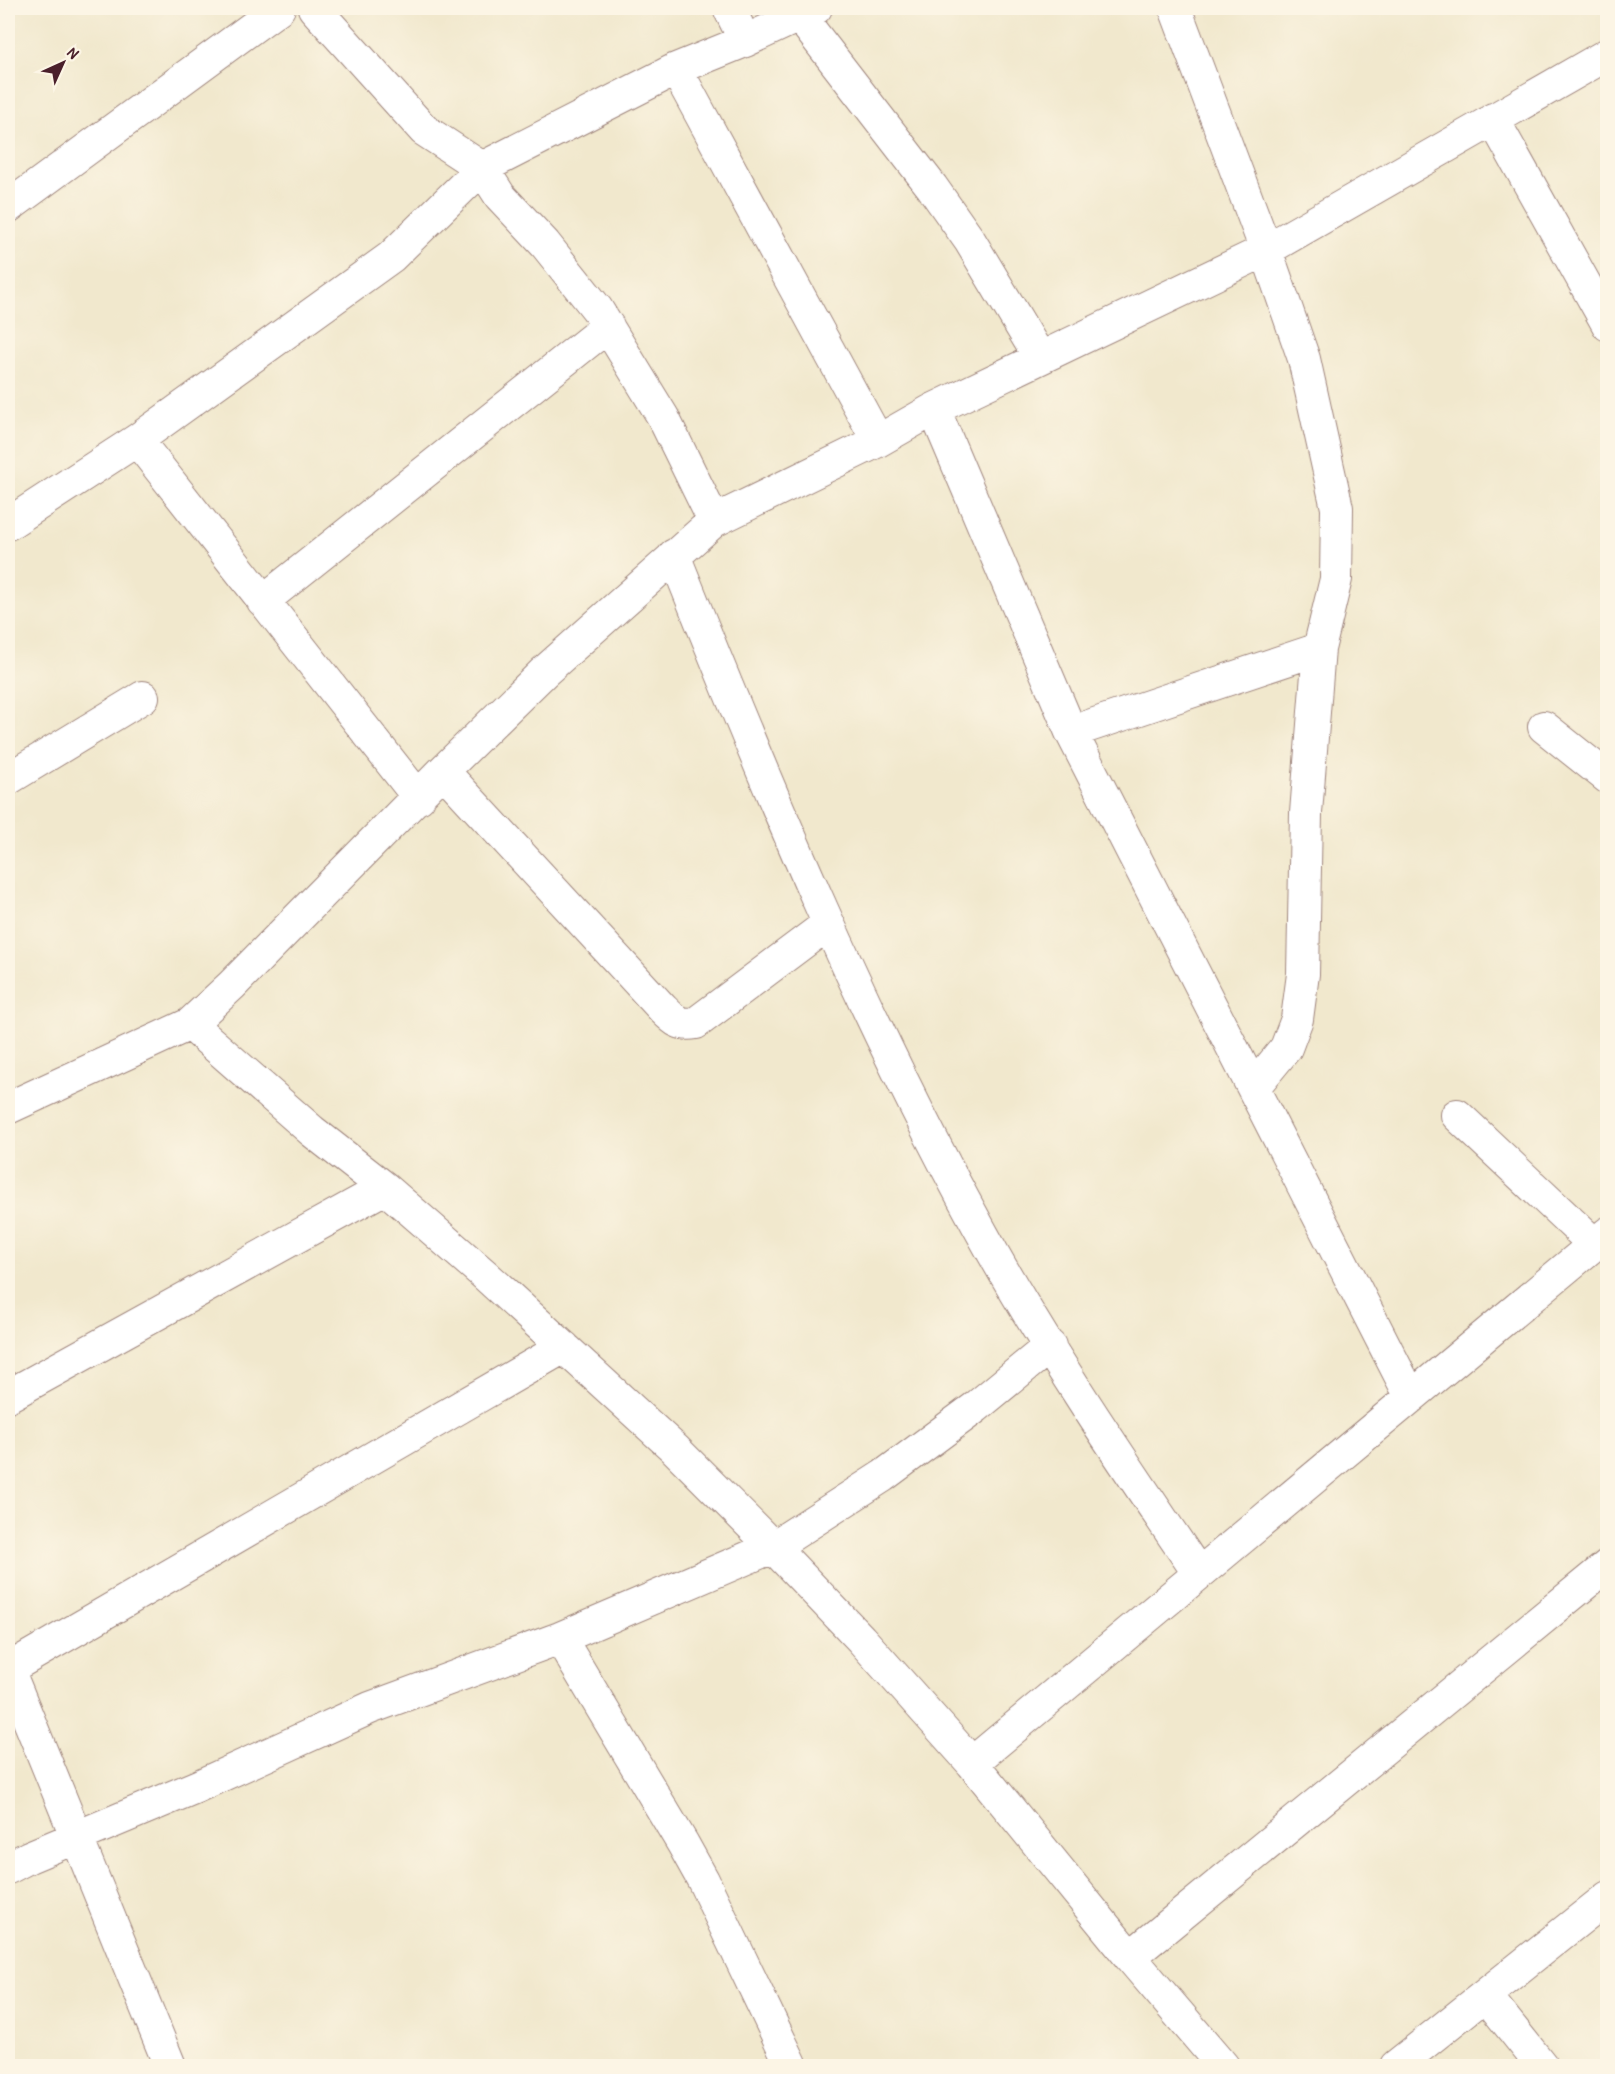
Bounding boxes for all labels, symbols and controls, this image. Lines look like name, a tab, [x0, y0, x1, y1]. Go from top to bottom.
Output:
north arrow	[33, 33, 93, 93]
text: N	[63, 42, 85, 64]

